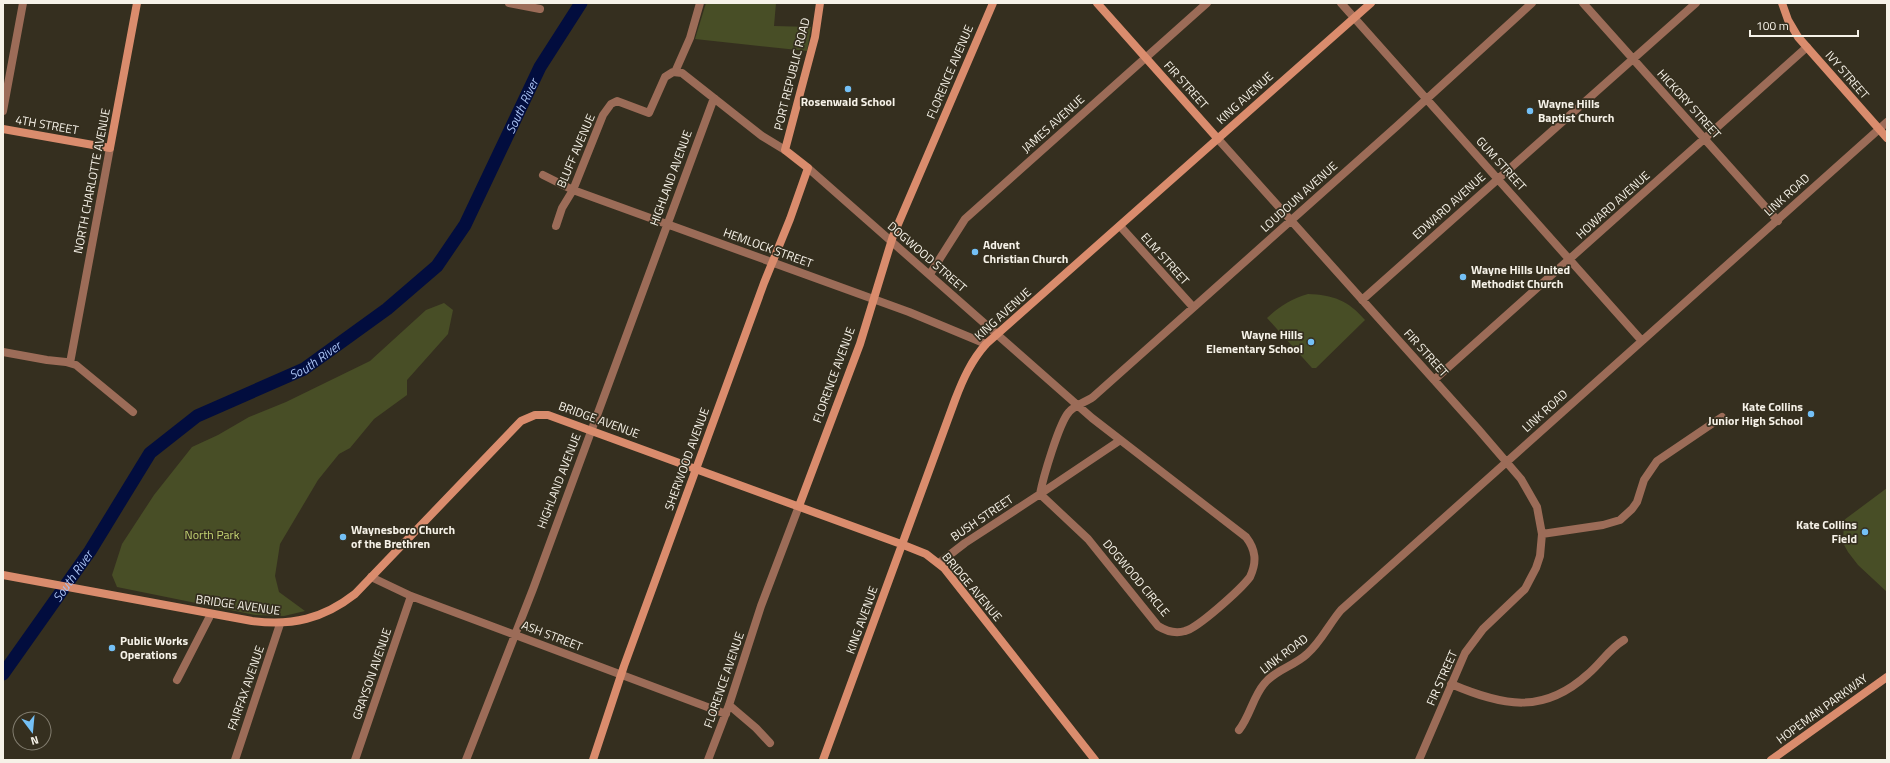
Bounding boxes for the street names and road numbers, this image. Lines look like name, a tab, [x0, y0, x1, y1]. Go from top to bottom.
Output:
street label: PORT REPUBLIC ROAD	[768, 15, 815, 132]
street label: FLORENCE AVENUE	[921, 21, 978, 122]
street label: IVY STREET	[1821, 46, 1874, 104]
street label: FIR STREET	[1160, 56, 1214, 113]
street label: HICKORY STREET	[1653, 65, 1726, 143]
street label: KING AVENUE	[1212, 67, 1278, 128]
street label: JAMES AVENUE	[1017, 90, 1089, 157]
street label: NORTH CHARLOTTE AVENUE	[68, 106, 115, 255]
street label: 4TH STREET	[14, 110, 81, 140]
street label: BLUFF AVENUE	[551, 110, 600, 191]
street label: HIGHLAND AVENUE	[644, 127, 697, 228]
street label: GUM STREET	[1472, 132, 1532, 196]
street label: LOUDOUN AVENUE	[1256, 156, 1342, 237]
street label: HOWARD AVENUE	[1571, 166, 1654, 243]
street label: EDWARD AVENUE	[1408, 167, 1490, 244]
street label: LINK ROAD	[1759, 169, 1814, 221]
street label: DOGWOOD STREET	[883, 217, 972, 297]
street label: HEMLOCK STREET	[721, 223, 816, 273]
street label: ELM STREET	[1137, 228, 1195, 290]
street label: KING AVENUE	[970, 283, 1036, 344]
street label: FLORENCE AVENUE	[807, 324, 860, 425]
street label: FIR STREET	[1400, 324, 1454, 381]
street label: LINK ROAD	[1517, 385, 1572, 437]
street label: BRIDGE AVENUE	[556, 396, 643, 443]
street label: SHERWOOD AVENUE	[659, 404, 714, 513]
street label: HIGHLAND AVENUE	[532, 430, 586, 531]
street label: BUSH STREET	[946, 489, 1018, 546]
street label: DOGWOOD CIRCLE	[1098, 535, 1175, 621]
street label: BRIDGE AVENUE	[938, 548, 1007, 626]
street label: KING AVENUE	[840, 583, 883, 656]
street label: BRIDGE AVENUE	[195, 589, 282, 620]
street label: ASH STREET	[519, 615, 586, 656]
street label: GRAYSON AVENUE	[347, 625, 396, 722]
street label: FLORENCE AVENUE	[698, 629, 749, 730]
street label: LINK ROAD	[1255, 629, 1312, 678]
street label: FAIRFAX AVENUE	[222, 642, 269, 733]
street label: FIR STREET	[1421, 646, 1463, 709]
street label: HOPEMAN PARKWAY	[1772, 668, 1872, 748]

